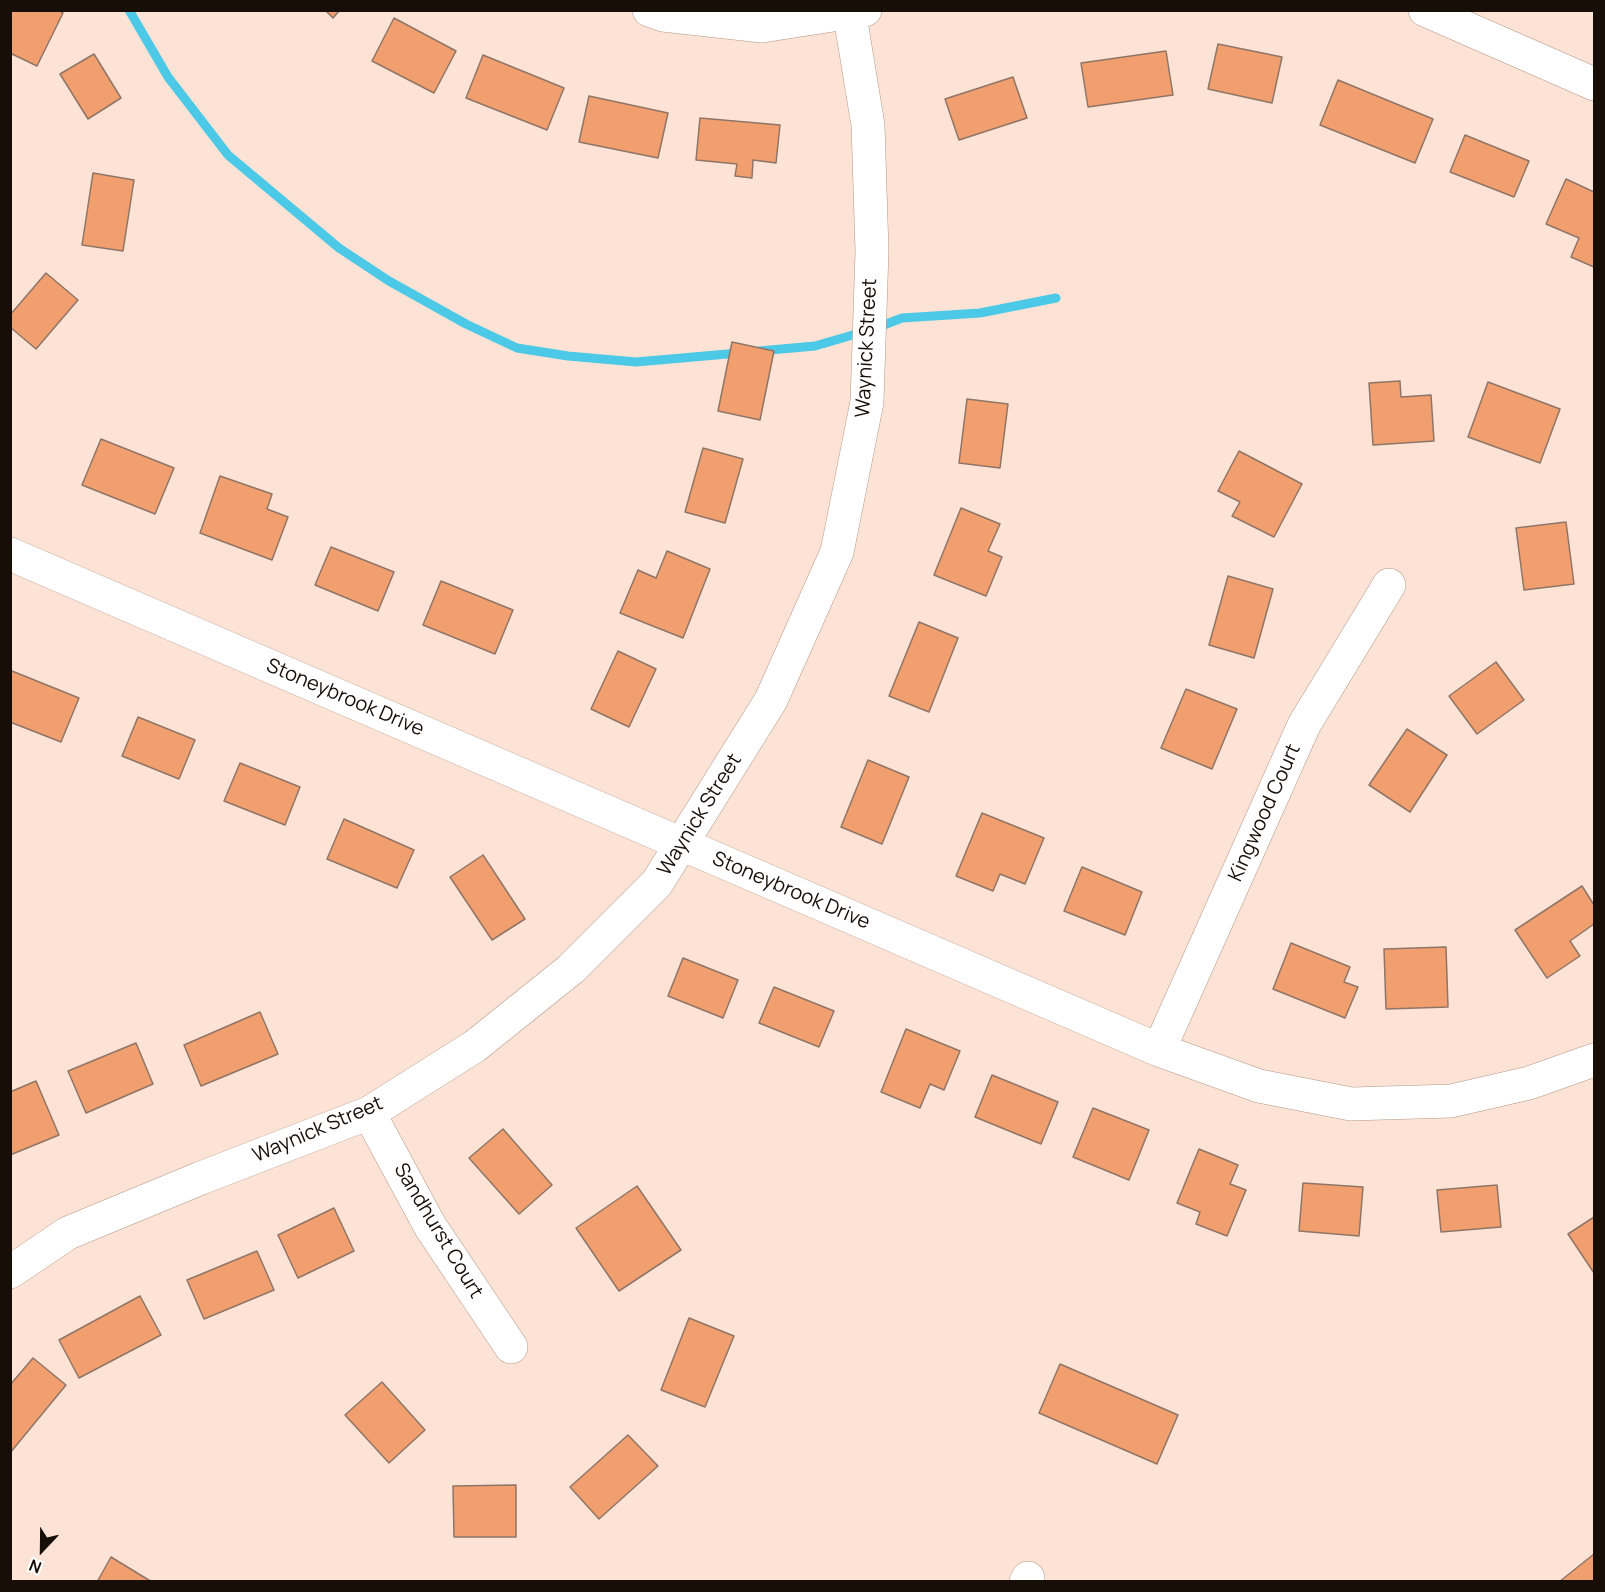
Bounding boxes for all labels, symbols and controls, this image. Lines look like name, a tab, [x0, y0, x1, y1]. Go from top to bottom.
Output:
street label: Waynick Street	[851, 278, 883, 418]
street label: Stoneybrook Drive	[263, 654, 427, 742]
street label: Kingwood Court	[1224, 741, 1306, 885]
street label: Waynick Street	[653, 750, 747, 880]
street label: Stoneybrook Drive	[709, 847, 873, 935]
street label: Waynick Street	[249, 1092, 387, 1168]
street label: Sandhurst Court	[388, 1159, 488, 1303]
north arrow	[12, 1520, 72, 1580]
text: N	[26, 1554, 45, 1579]

